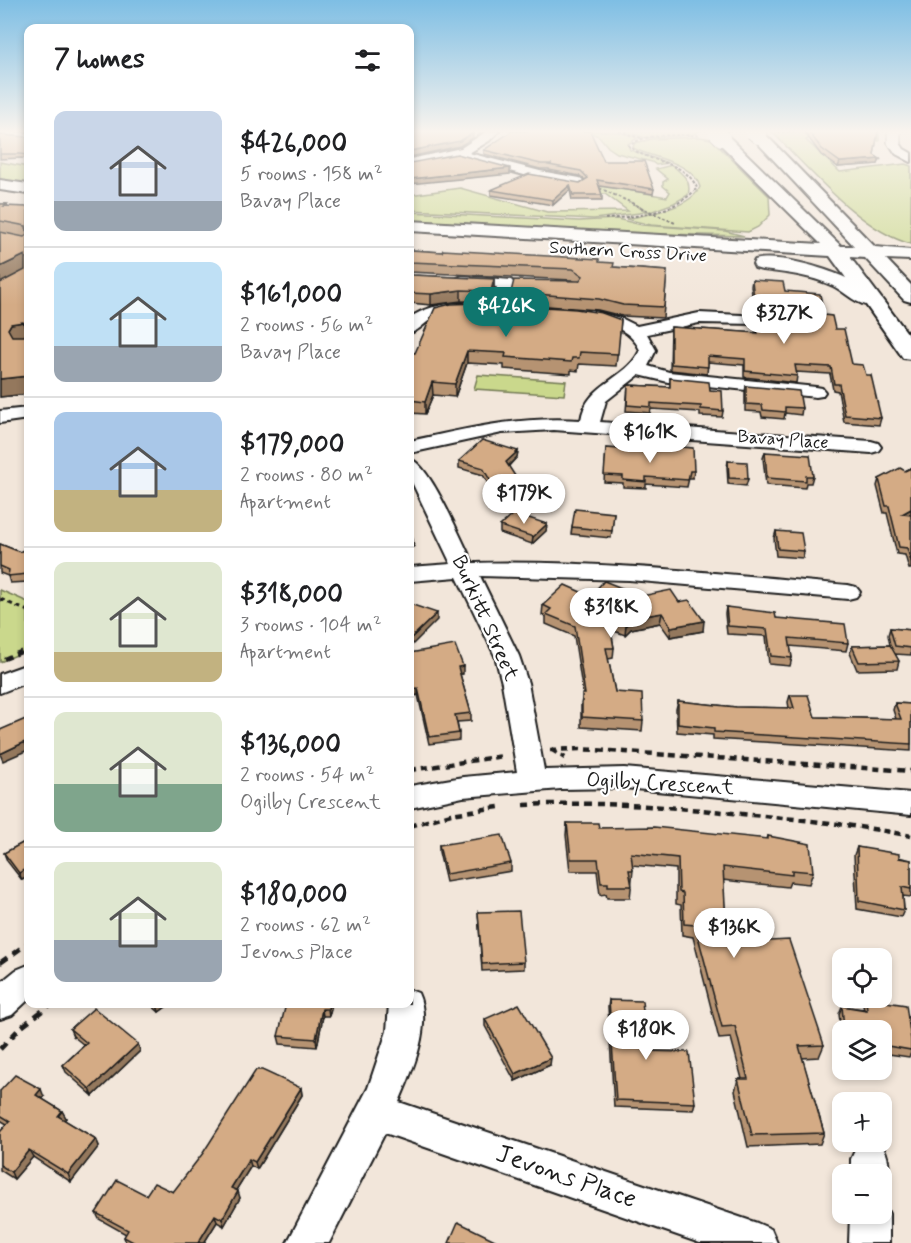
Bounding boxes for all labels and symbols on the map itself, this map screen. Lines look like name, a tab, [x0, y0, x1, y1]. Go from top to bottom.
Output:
street label: Southern Cross Drive	[549, 236, 707, 268]
pin: $426K	[464, 287, 548, 338]
pin: $327K	[742, 294, 826, 345]
pin: $161K	[608, 413, 692, 464]
street label: Bavay Place	[737, 425, 829, 455]
pin: $179K	[482, 474, 566, 525]
street label: Burkitt Street	[445, 551, 525, 686]
pin: $318K	[569, 588, 653, 639]
street label: Ogilby Crescent	[585, 766, 735, 802]
pin: $136K	[692, 908, 776, 959]
pin: $180K	[604, 1010, 688, 1061]
street label: Jevons Place	[491, 1137, 641, 1217]

